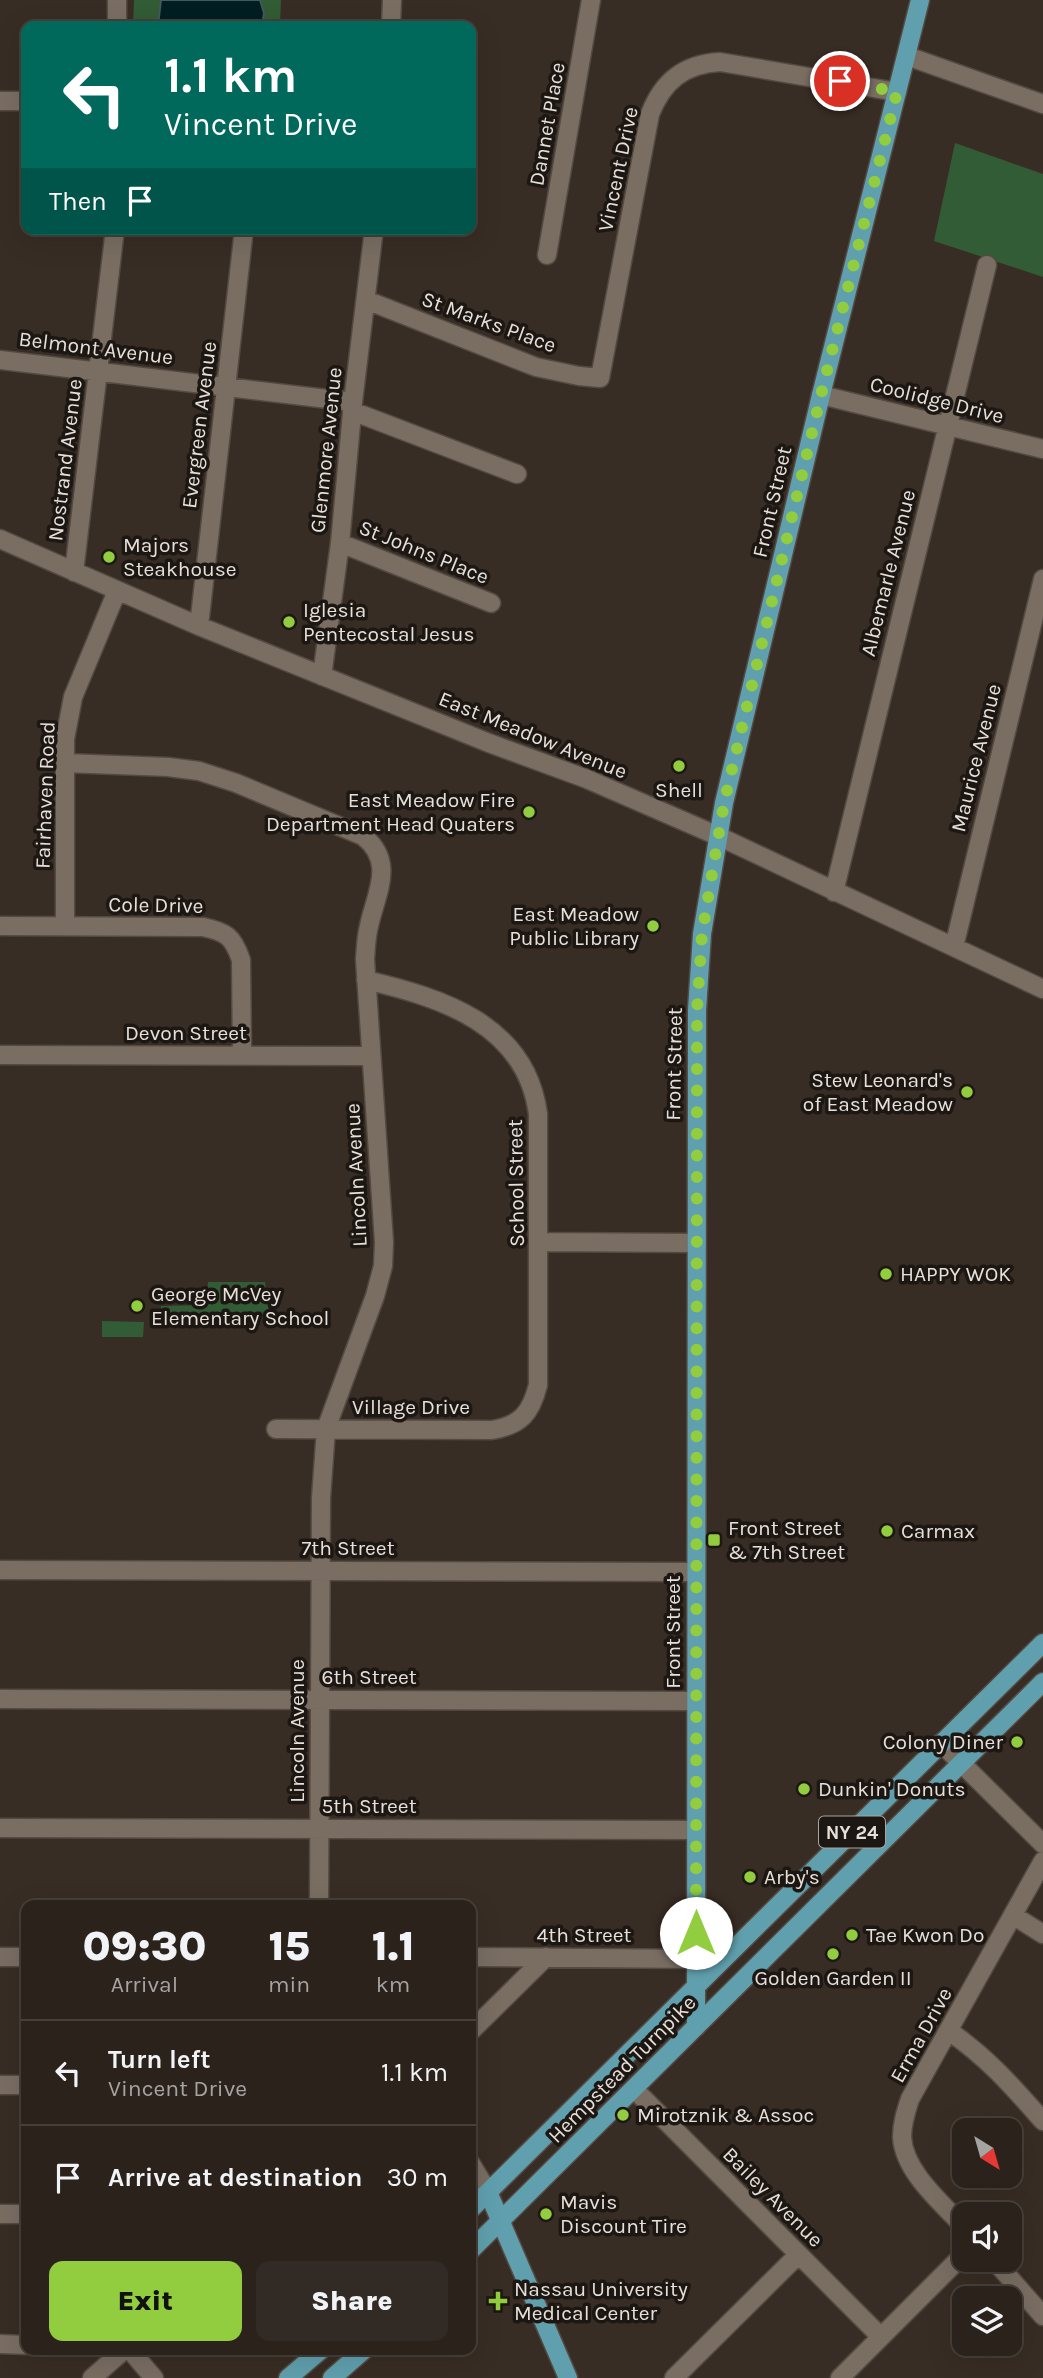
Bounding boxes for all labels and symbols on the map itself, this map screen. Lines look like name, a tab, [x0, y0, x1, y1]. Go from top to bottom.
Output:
pin	[810, 51, 870, 111]
street label: Dannet Place	[524, 60, 570, 188]
street label: Vincent Drive	[593, 104, 643, 234]
street label: St Marks Place	[419, 287, 559, 357]
street label: Belmont Avenue	[17, 327, 175, 369]
street label: Evergreen Avenue	[177, 340, 221, 510]
street label: Glenmore Avenue	[305, 366, 347, 534]
street label: Coolidge Drive	[868, 372, 1006, 428]
street label: Nostrand Avenue	[43, 378, 87, 542]
street label: Front Street	[748, 444, 796, 560]
street label: Albemarle Avenue	[856, 487, 920, 659]
street label: St Johns Place	[356, 515, 492, 589]
place label: Majors Steakhouse	[123, 533, 236, 581]
marker: Majors Steakhouse	[101, 549, 117, 565]
place label: Iglesia Pentecostal Jesus	[303, 598, 474, 646]
marker: Iglesia Pentecostal Jesus	[281, 614, 297, 630]
street label: Maurice Avenue	[946, 682, 1006, 834]
street label: East Meadow Avenue	[435, 686, 631, 784]
street label: Fairhaven Road	[30, 721, 60, 869]
marker: Shell	[671, 758, 687, 774]
place label: Shell	[655, 778, 703, 802]
place label: East Meadow Fire Department Head Quaters	[266, 788, 515, 836]
marker: East Meadow Fire Department Head Quaters	[521, 804, 537, 820]
street label: Cole Drive	[108, 892, 204, 918]
place label: East Meadow Public Library	[509, 902, 639, 950]
marker: East Meadow Public Library	[645, 918, 661, 934]
street label: Front Street	[661, 1007, 687, 1121]
street label: Devon Street	[125, 1021, 247, 1045]
place label: Stew Leonard's of East Meadow	[803, 1068, 953, 1116]
marker: Stew Leonard's of East Meadow	[959, 1084, 975, 1100]
street label: Lincoln Avenue	[340, 1103, 372, 1247]
street label: School Street	[503, 1119, 529, 1247]
place label: HAPPY WOK	[900, 1262, 1011, 1286]
marker: HAPPY WOK	[878, 1266, 894, 1282]
place label: George McVey Elementary School	[151, 1282, 329, 1330]
marker: George McVey Elementary School	[129, 1298, 145, 1314]
street label: Village Drive	[352, 1395, 470, 1419]
place label: Front Street & 7th Street	[728, 1516, 845, 1564]
place label: Carmax	[901, 1519, 975, 1543]
marker: Carmax	[879, 1523, 895, 1539]
marker: Front Street & 7th Street	[706, 1532, 722, 1548]
street label: 7th Street	[301, 1536, 395, 1560]
street label: Front Street	[661, 1575, 685, 1689]
street label: Lincoln Avenue	[285, 1659, 309, 1803]
street label: 6th Street	[321, 1665, 417, 1689]
place label: Colony Diner	[883, 1730, 1003, 1754]
marker: Colony Diner	[1009, 1734, 1025, 1750]
place label: Dunkin' Donuts	[818, 1777, 966, 1801]
marker: Dunkin' Donuts	[796, 1781, 812, 1797]
street label: 5th Street	[321, 1794, 417, 1818]
road number: NY 24	[819, 1816, 885, 1848]
place label: Arby's	[764, 1865, 820, 1889]
marker: Arby's	[742, 1869, 758, 1885]
position arrow	[659, 1896, 733, 1970]
street label: 4th Street	[537, 1923, 632, 1947]
place label: Tae Kwon Do	[866, 1923, 984, 1947]
marker: Tae Kwon Do	[844, 1927, 860, 1943]
marker: Golden Garden II	[825, 1946, 841, 1962]
place label: Golden Garden II	[754, 1966, 912, 1990]
street label: Erma Drive	[885, 1983, 957, 2087]
street label: Hempstead Turnpike	[543, 1990, 701, 2148]
place label: Mirotznik & Assoc	[637, 2103, 814, 2127]
marker: Mirotznik & Assoc	[615, 2107, 631, 2123]
north arrow	[952, 2118, 1022, 2188]
street label: Bailey Avenue	[718, 2142, 828, 2252]
place label: Mavis Discount Tire	[560, 2190, 687, 2238]
marker: Mavis Discount Tire	[538, 2206, 554, 2222]
place label: Nassau University Medical Center	[514, 2277, 688, 2325]
marker: Nassau University Medical Center	[488, 2291, 508, 2311]

